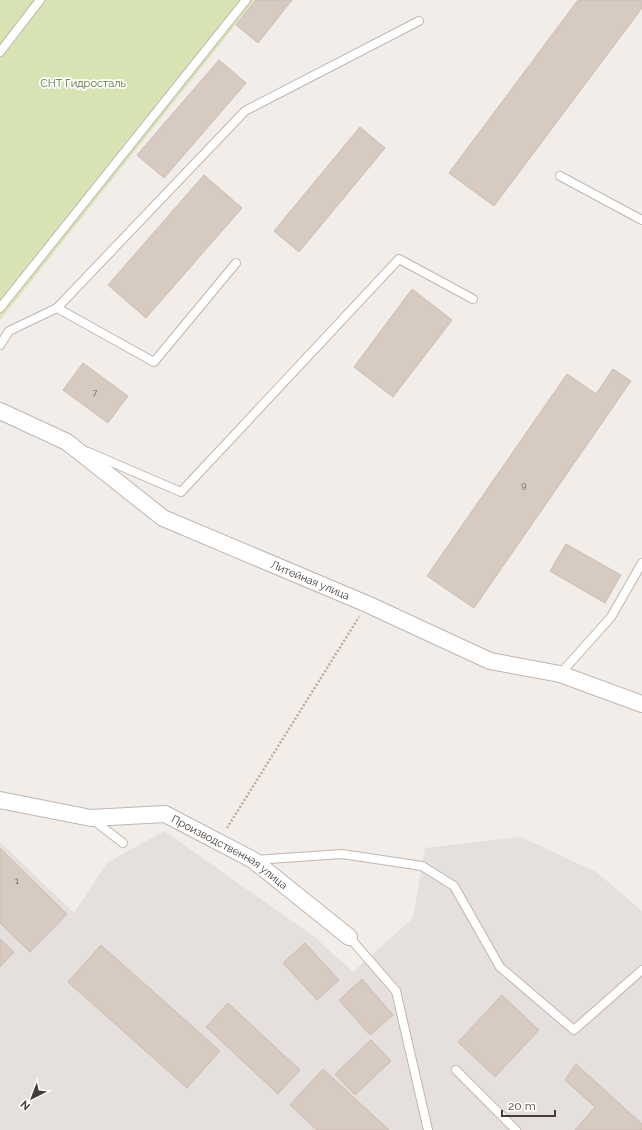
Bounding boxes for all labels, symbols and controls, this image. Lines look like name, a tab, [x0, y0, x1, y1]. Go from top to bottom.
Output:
park label: СНТ Гидросталь	[40, 77, 126, 90]
house number: 7	[93, 388, 98, 398]
house number: 9	[521, 480, 527, 490]
street label: Литейная улица	[269, 558, 352, 602]
street label: Производственная улица	[169, 812, 290, 892]
house number: 1	[15, 876, 19, 886]
north arrow	[12, 1078, 52, 1118]
scale bar	[502, 1092, 555, 1118]
text: N	[18, 1097, 33, 1113]
text: 20 m	[508, 1099, 536, 1113]

